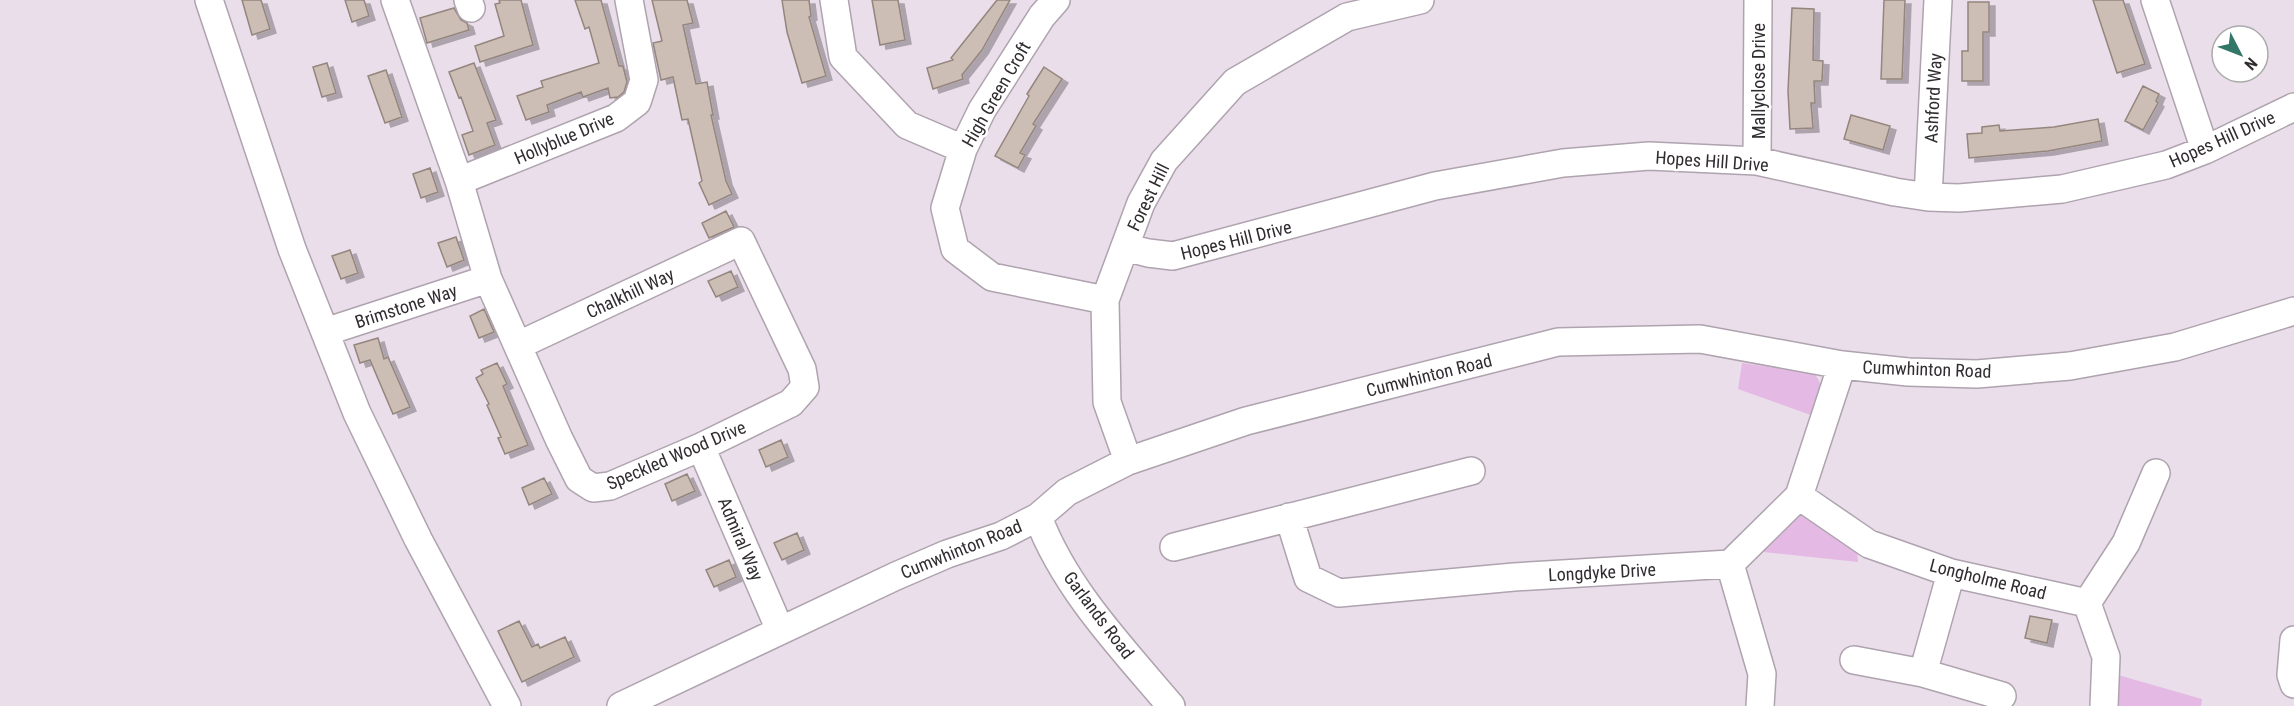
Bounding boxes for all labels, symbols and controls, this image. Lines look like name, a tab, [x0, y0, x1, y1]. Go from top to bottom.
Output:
street label: Mallyclose Drive	[1748, 23, 1769, 139]
north arrow	[2210, 24, 2270, 84]
street label: High Green Croft	[957, 38, 1035, 150]
street label: Ashford Way	[1920, 52, 1946, 143]
text: N	[2240, 54, 2261, 74]
street label: Hopes Hill Drive	[2166, 106, 2278, 172]
street label: Hollyblue Drive	[511, 108, 617, 168]
street label: Hopes Hill Drive	[1655, 147, 1769, 175]
street label: Forest Hill	[1123, 160, 1173, 234]
street label: Hopes Hill Drive	[1178, 216, 1294, 264]
street label: Chalkhill Way	[583, 263, 678, 322]
street label: Brimstone Way	[352, 279, 460, 332]
street label: Cumwhinton Road	[1364, 349, 1494, 401]
street label: Cumwhinton Road	[1862, 356, 1992, 382]
street label: Speckled Wood Drive	[603, 416, 749, 494]
street label: Admiral Way	[714, 494, 768, 584]
street label: Cumwhinton Road	[897, 515, 1025, 583]
street label: Longholme Road	[1928, 554, 2048, 604]
street label: Longdyke Drive	[1548, 559, 1656, 585]
street label: Garlands Road	[1059, 567, 1139, 663]

